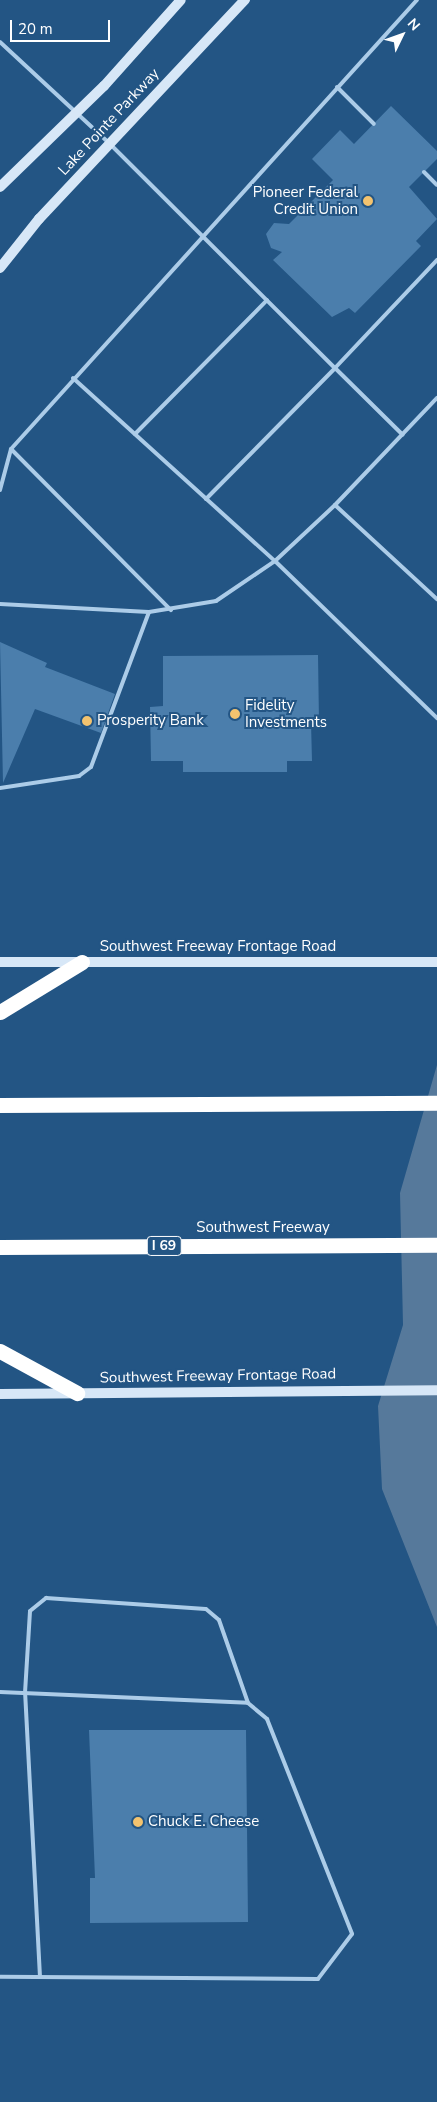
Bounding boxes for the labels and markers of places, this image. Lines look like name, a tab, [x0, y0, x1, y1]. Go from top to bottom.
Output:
place label: Pioneer Federal Credit Union	[253, 183, 358, 218]
marker: Pioneer Federal Credit Union	[362, 195, 374, 207]
place label: Fidelity Investments	[245, 696, 327, 731]
marker: Fidelity Investments	[229, 708, 241, 720]
place label: Prosperity Bank	[97, 712, 204, 730]
marker: Prosperity Bank	[81, 715, 93, 727]
place label: Chuck E. Cheese	[148, 1813, 259, 1831]
marker: Chuck E. Cheese	[132, 1816, 144, 1828]

